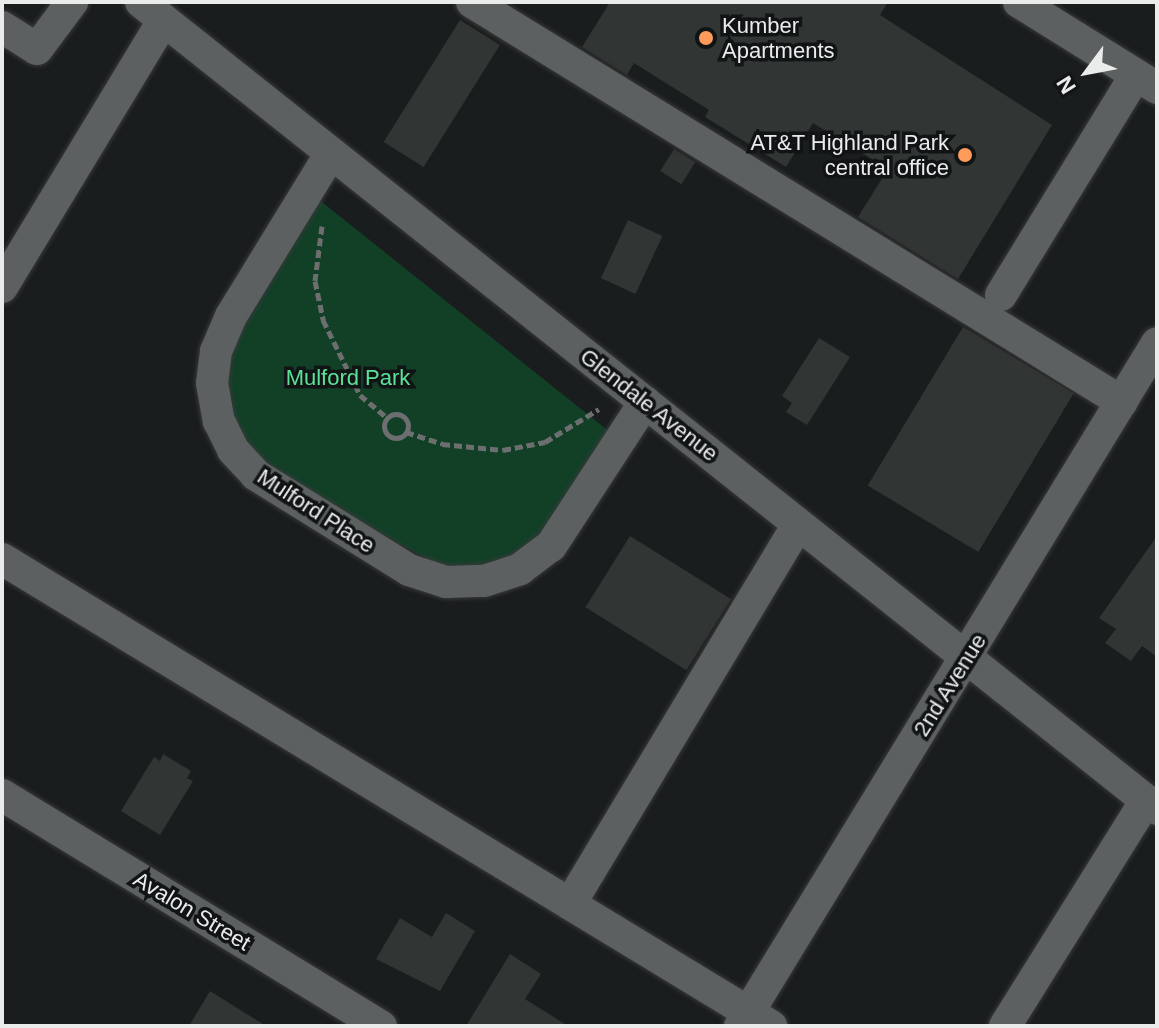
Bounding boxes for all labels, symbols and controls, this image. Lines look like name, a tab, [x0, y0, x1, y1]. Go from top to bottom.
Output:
place label: Kumber Apartments	[722, 12, 834, 64]
marker: Kumber Apartments	[697, 29, 715, 47]
north arrow	[1047, 32, 1127, 112]
text: N	[1051, 72, 1081, 98]
place label: AT&T Highland Park central office	[750, 129, 949, 180]
marker: AT&T Highland Park central office	[956, 146, 974, 164]
street label: Glendale Avenue	[575, 343, 723, 467]
park label: Mulford Park	[286, 365, 410, 391]
street label: Mulford Place	[252, 463, 380, 559]
street label: 2nd Avenue	[908, 628, 992, 742]
street label: Avalon Street	[129, 866, 255, 956]

